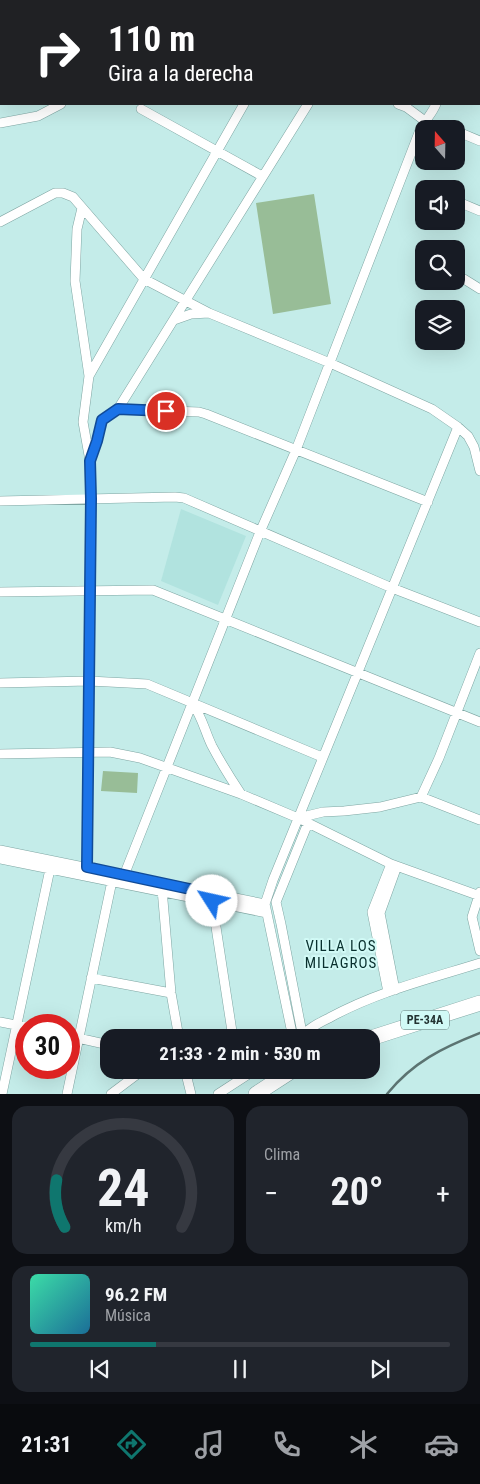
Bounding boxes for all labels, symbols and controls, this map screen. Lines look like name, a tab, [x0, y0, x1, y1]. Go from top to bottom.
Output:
text: 110 m	[108, 19, 195, 60]
icon: right	[25, 20, 90, 85]
text: Gira a la derecha	[108, 61, 254, 86]
north arrow	[415, 120, 465, 170]
map controls	[415, 120, 465, 350]
button: sound	[415, 180, 465, 230]
button: search	[415, 240, 465, 290]
button: layers	[415, 300, 465, 350]
pin	[145, 390, 187, 432]
icon: arrive	[152, 397, 180, 425]
position arrow	[185, 874, 237, 926]
district label: VILLA LOS MILAGROS	[305, 937, 377, 972]
road number: PE-34A	[401, 1010, 449, 1030]
speed limit sign: 30	[15, 1014, 80, 1079]
text: 21:33 · 2 min · 530 m	[159, 1042, 321, 1065]
text: Clima	[264, 1145, 300, 1164]
text: 24	[97, 1158, 149, 1219]
text: 20°	[330, 1170, 384, 1214]
text: −	[264, 1177, 278, 1210]
text: +	[436, 1177, 450, 1210]
text: km/h	[105, 1215, 141, 1236]
text: 96.2 FM	[105, 1283, 167, 1306]
text: Música	[105, 1306, 151, 1325]
icon: previous	[86, 1355, 114, 1383]
icon: pause	[226, 1355, 254, 1383]
icon: next	[366, 1355, 394, 1383]
icon: directions	[114, 1427, 149, 1462]
icon: music	[192, 1427, 227, 1462]
icon: phone	[269, 1427, 304, 1462]
icon: climate	[346, 1427, 381, 1462]
icon: car	[424, 1427, 459, 1462]
text: 21:31	[21, 1432, 72, 1457]

